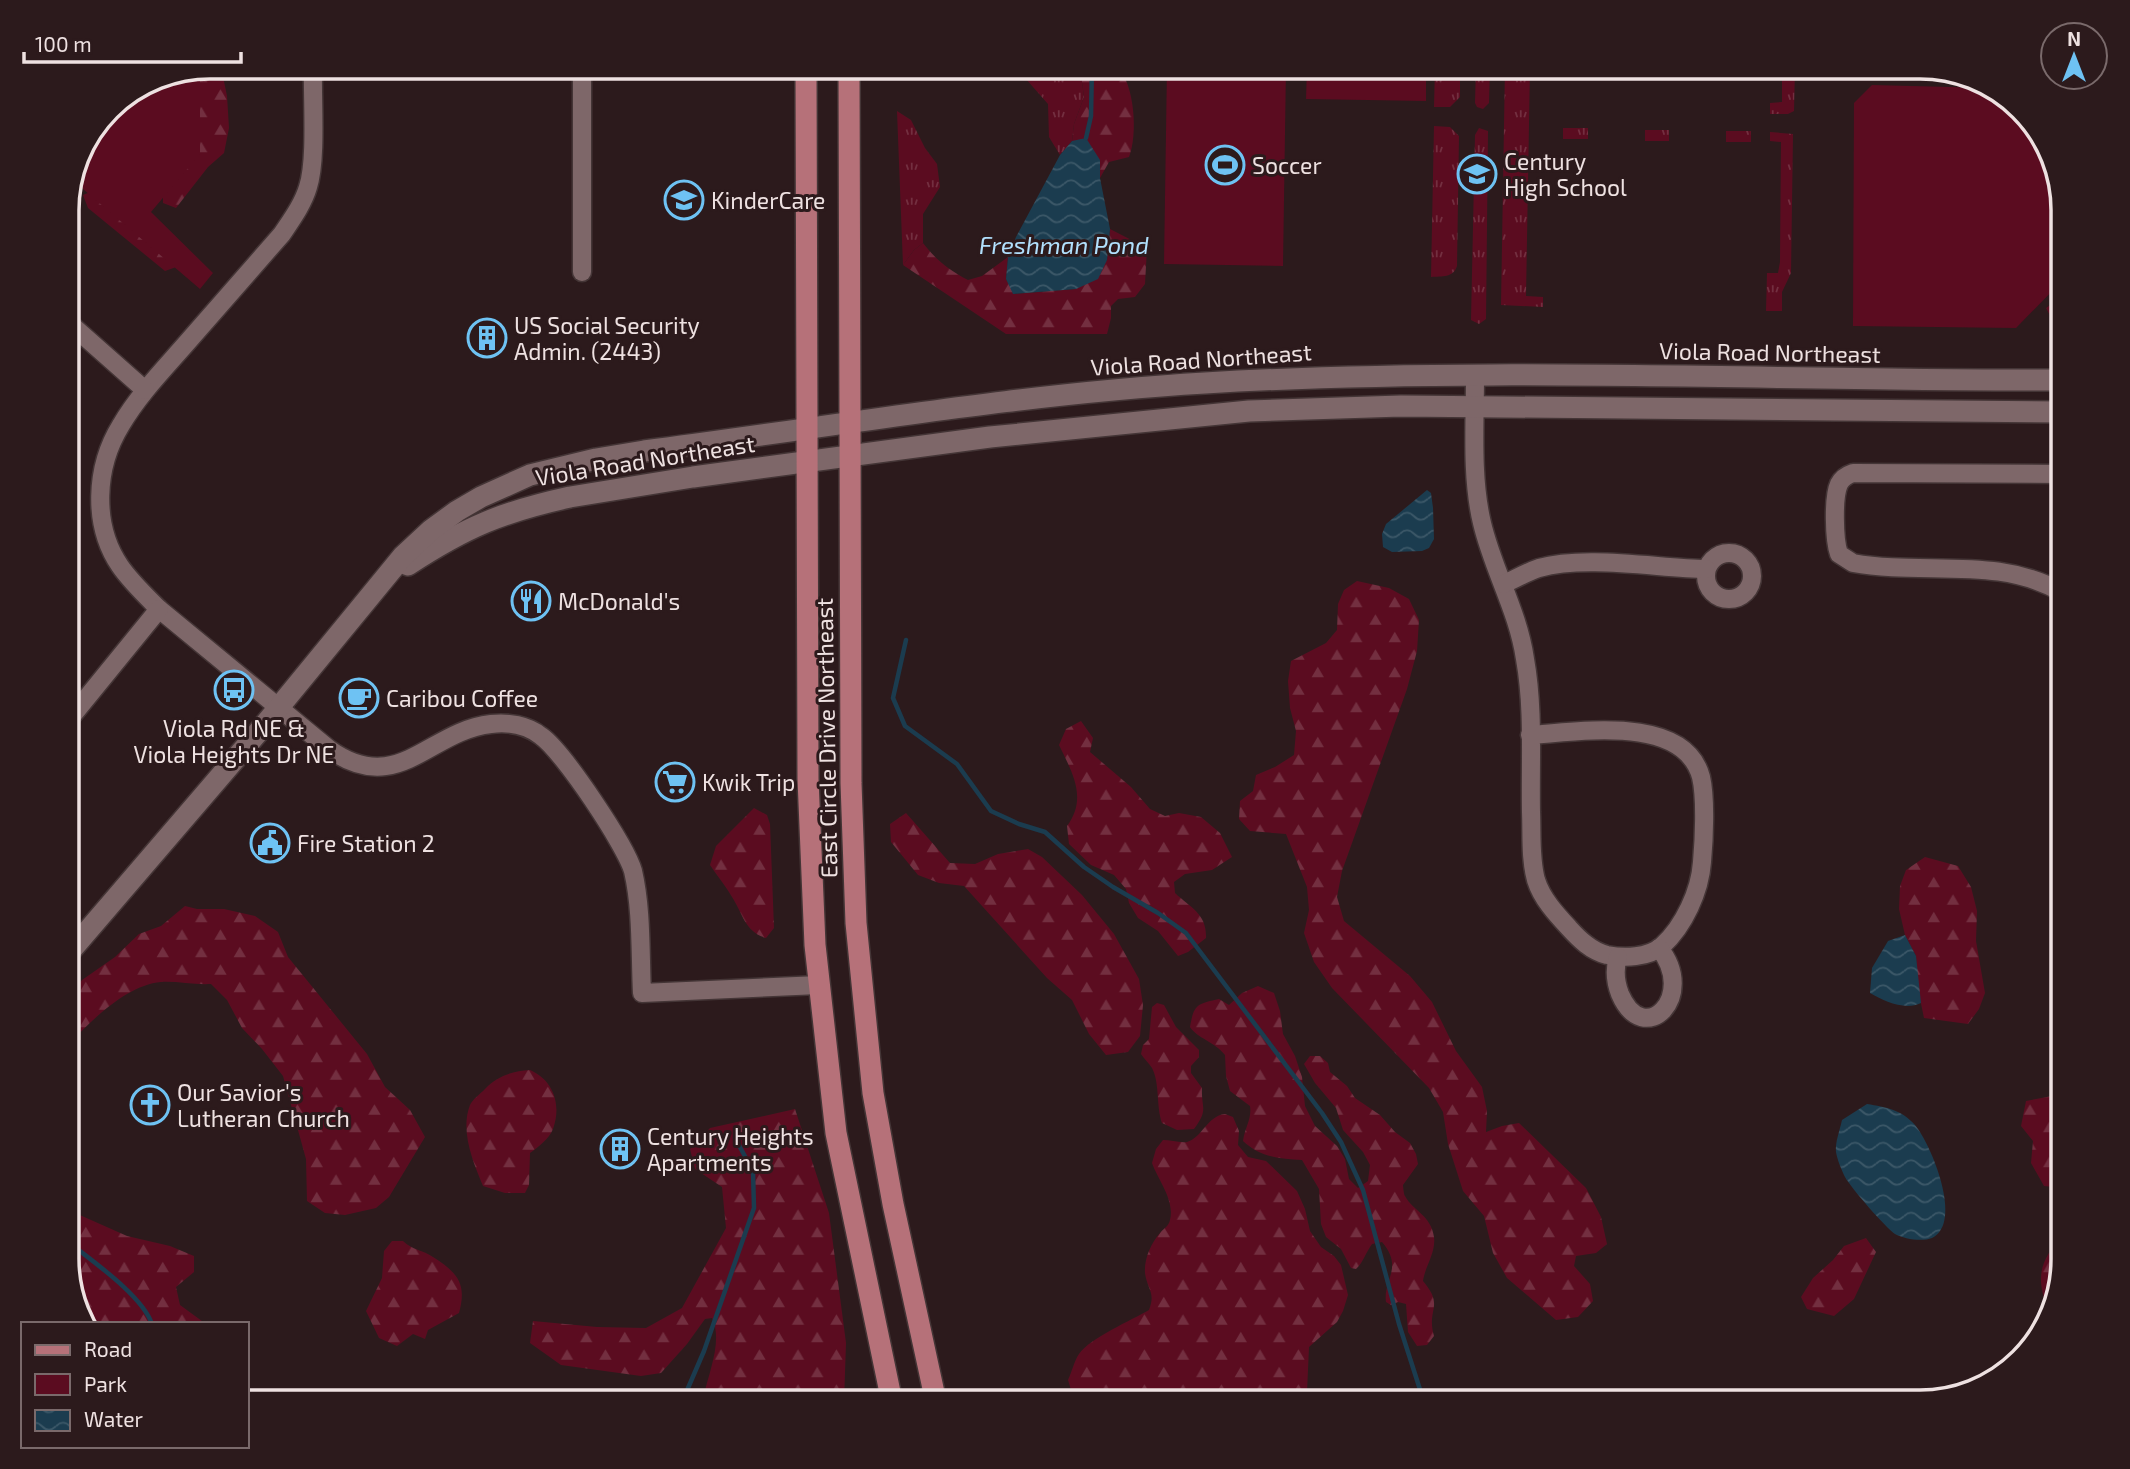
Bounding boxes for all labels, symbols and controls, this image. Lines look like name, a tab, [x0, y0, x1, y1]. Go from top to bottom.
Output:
scale bar	[24, 21, 242, 65]
north arrow	[2039, 21, 2109, 91]
text: N	[2067, 27, 2081, 50]
text: 100 m	[35, 31, 92, 56]
sports icon: Soccer	[1204, 144, 1246, 186]
place label: Century High School	[1504, 147, 1627, 201]
place label: Soccer	[1252, 151, 1322, 179]
school or university icon: Century High School	[1456, 153, 1498, 195]
school or university icon: KinderCare	[663, 179, 705, 221]
place label: KinderCare	[711, 186, 825, 214]
water label: Freshman Pond	[979, 230, 1149, 259]
place label: US Social Security Admin. (2443)	[514, 311, 700, 365]
building icon: US Social Security Admin. (2443)	[466, 317, 508, 359]
street label: Viola Road Northeast	[1659, 336, 1881, 368]
street label: Viola Road Northeast	[1090, 337, 1313, 381]
street label: Viola Road Northeast	[533, 429, 757, 491]
restaurant icon: McDonald's	[510, 580, 552, 622]
place label: McDonald's	[558, 587, 680, 615]
street label: East Circle Drive Northeast	[810, 597, 842, 878]
bus stop icon: Viola Rd NE & Viola Heights Dr NE	[213, 669, 255, 711]
cafe icon: Caribou Coffee	[338, 677, 380, 719]
place label: Caribou Coffee	[386, 684, 538, 712]
place label: Viola Rd NE & Viola Heights Dr NE	[134, 714, 334, 768]
supermarket icon: Kwik Trip	[654, 761, 696, 803]
place label: Kwik Trip	[702, 768, 795, 796]
public building icon: Fire Station 2	[249, 822, 291, 864]
place label: Fire Station 2	[297, 829, 435, 857]
place label: Our Savior's Lutheran Church	[177, 1078, 350, 1132]
church icon: Our Savior's Lutheran Church	[129, 1084, 171, 1126]
place label: Century Heights Apartments	[647, 1122, 814, 1176]
building icon: Century Heights Apartments	[599, 1128, 641, 1170]
legend	[21, 1322, 248, 1448]
text: Road	[84, 1336, 132, 1361]
text: Park	[84, 1371, 127, 1396]
text: Water	[84, 1406, 143, 1431]

